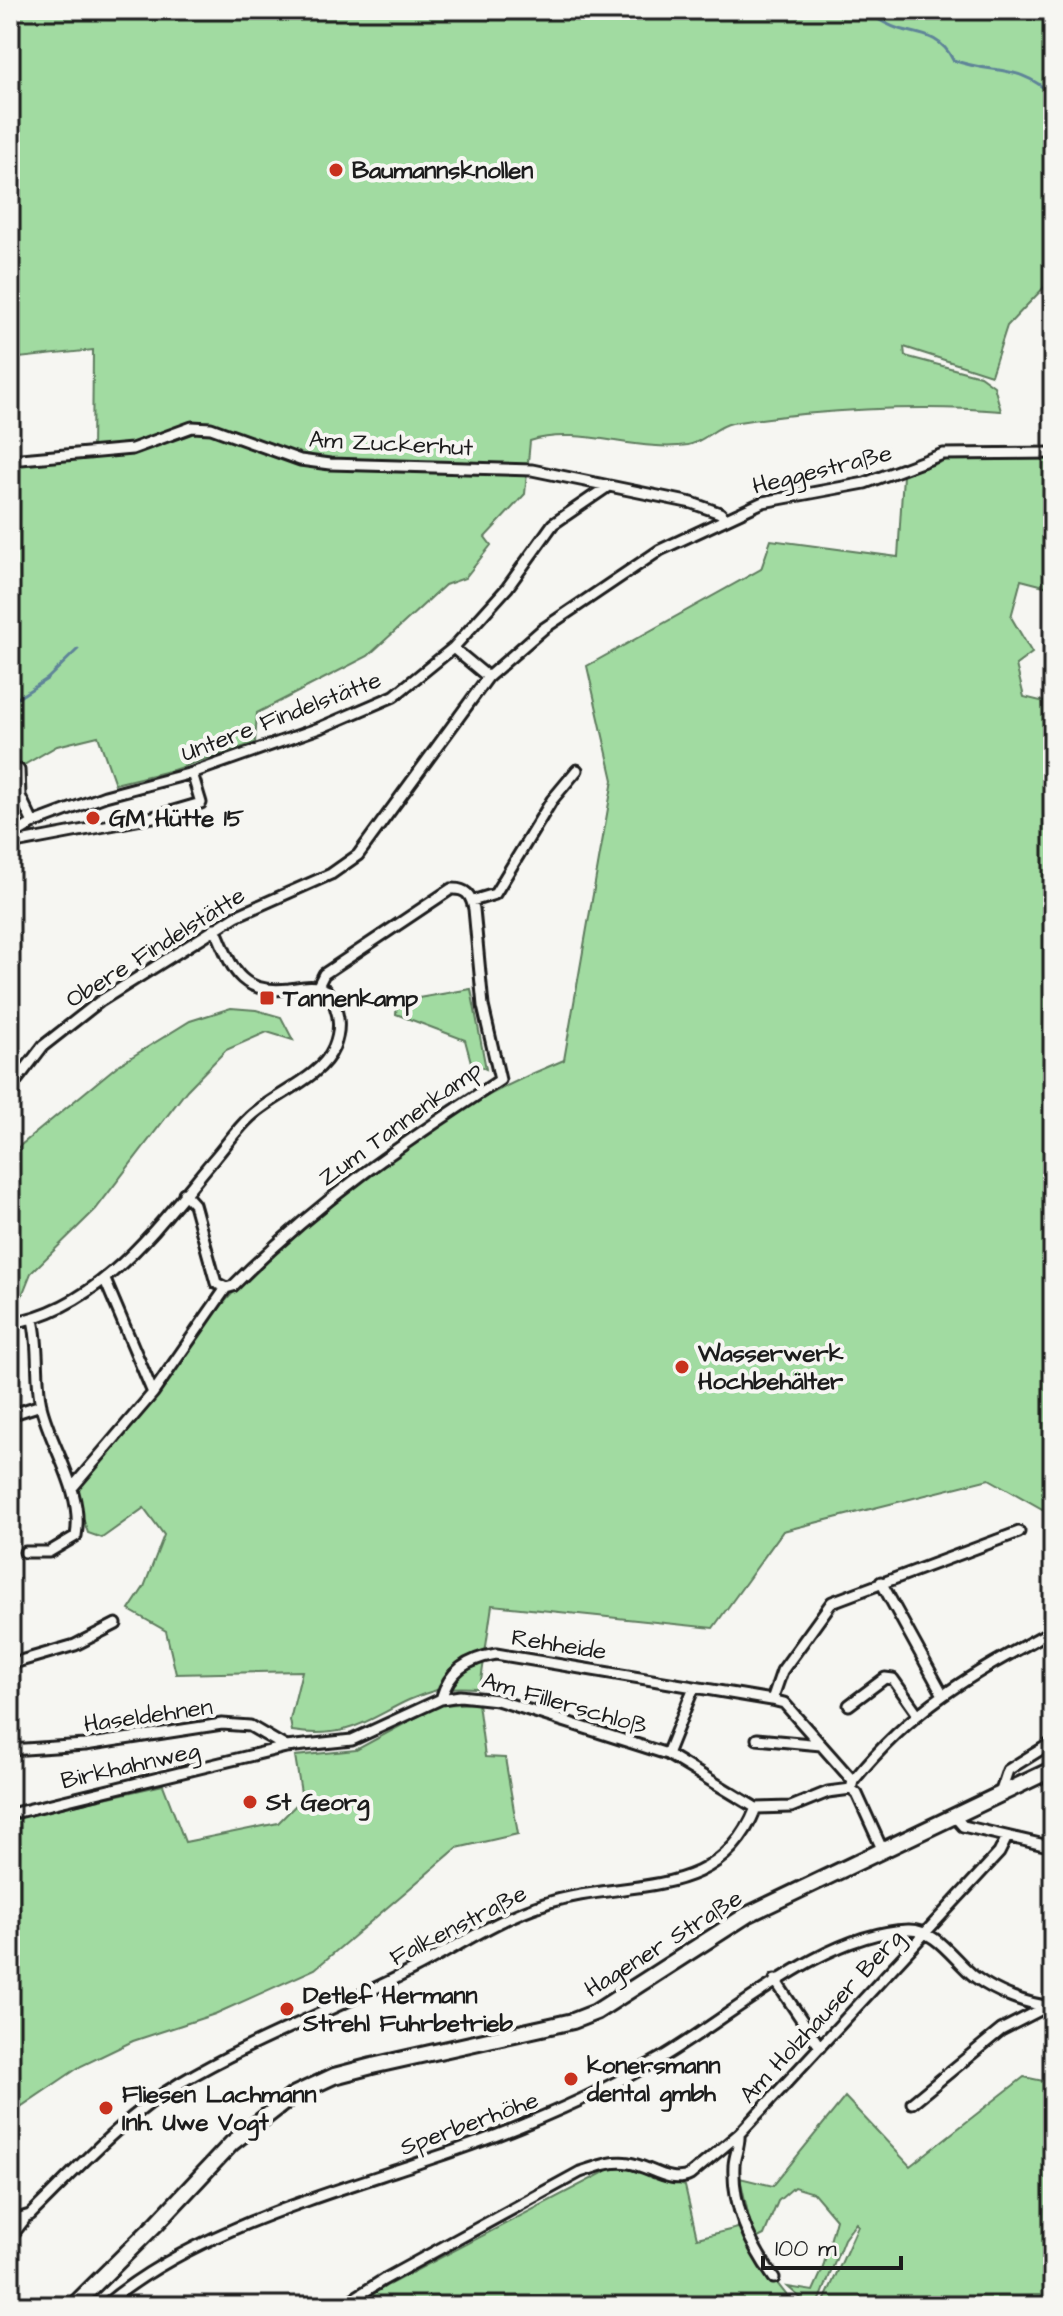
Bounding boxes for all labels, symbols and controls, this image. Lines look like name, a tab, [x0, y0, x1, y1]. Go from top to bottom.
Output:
place label: Baumannsknollen	[352, 154, 533, 188]
marker: Baumannsknollen	[327, 161, 345, 179]
street label: Am Zuckerhut	[308, 423, 474, 465]
street label: Heggestraße	[749, 436, 896, 505]
street label: Untere Findelstätte	[176, 663, 386, 771]
place label: GM Hütte 15	[109, 802, 245, 836]
marker: GM Hütte 15	[84, 809, 102, 827]
street label: Obere Findelstätte	[59, 879, 252, 1017]
place label: Tannenkamp	[282, 982, 419, 1016]
marker: Tannenkamp	[258, 989, 276, 1007]
street label: Zum Tannenkamp	[312, 1053, 489, 1195]
place label: Wasserwerk Hochbehälter	[697, 1337, 844, 1399]
marker: Wasserwerk Hochbehälter	[673, 1358, 691, 1376]
street label: Rehheide	[509, 1621, 609, 1669]
street label: Am Fillerschloß	[478, 1664, 652, 1744]
street label: Haseldehnen	[82, 1690, 215, 1742]
street label: Birkhahnweg	[58, 1734, 203, 1799]
place label: St Georg	[265, 1786, 370, 1821]
marker: St Georg	[241, 1793, 259, 1811]
street label: Falkenstraße	[384, 1877, 533, 1975]
street label: Hagener Straße	[578, 1882, 750, 2007]
street label: Am Holzhauser Berg	[732, 1922, 912, 2112]
place label: Detlef Hermann Strehl Fuhrbetrieb	[302, 1979, 514, 2041]
marker: Detlef Hermann Strehl Fuhrbetrieb	[278, 2000, 296, 2018]
place label: konersmann dental gmbh	[586, 2049, 720, 2112]
marker: konersmann dental gmbh	[562, 2070, 580, 2088]
place label: Fliesen Lachmann Inh. Uwe Vogt	[122, 2078, 316, 2141]
street label: Sperberhöhe	[395, 2083, 543, 2165]
marker: Fliesen Lachmann Inh. Uwe Vogt	[97, 2099, 115, 2117]
scale bar	[763, 2220, 901, 2270]
text: 100 m	[775, 2232, 837, 2266]

